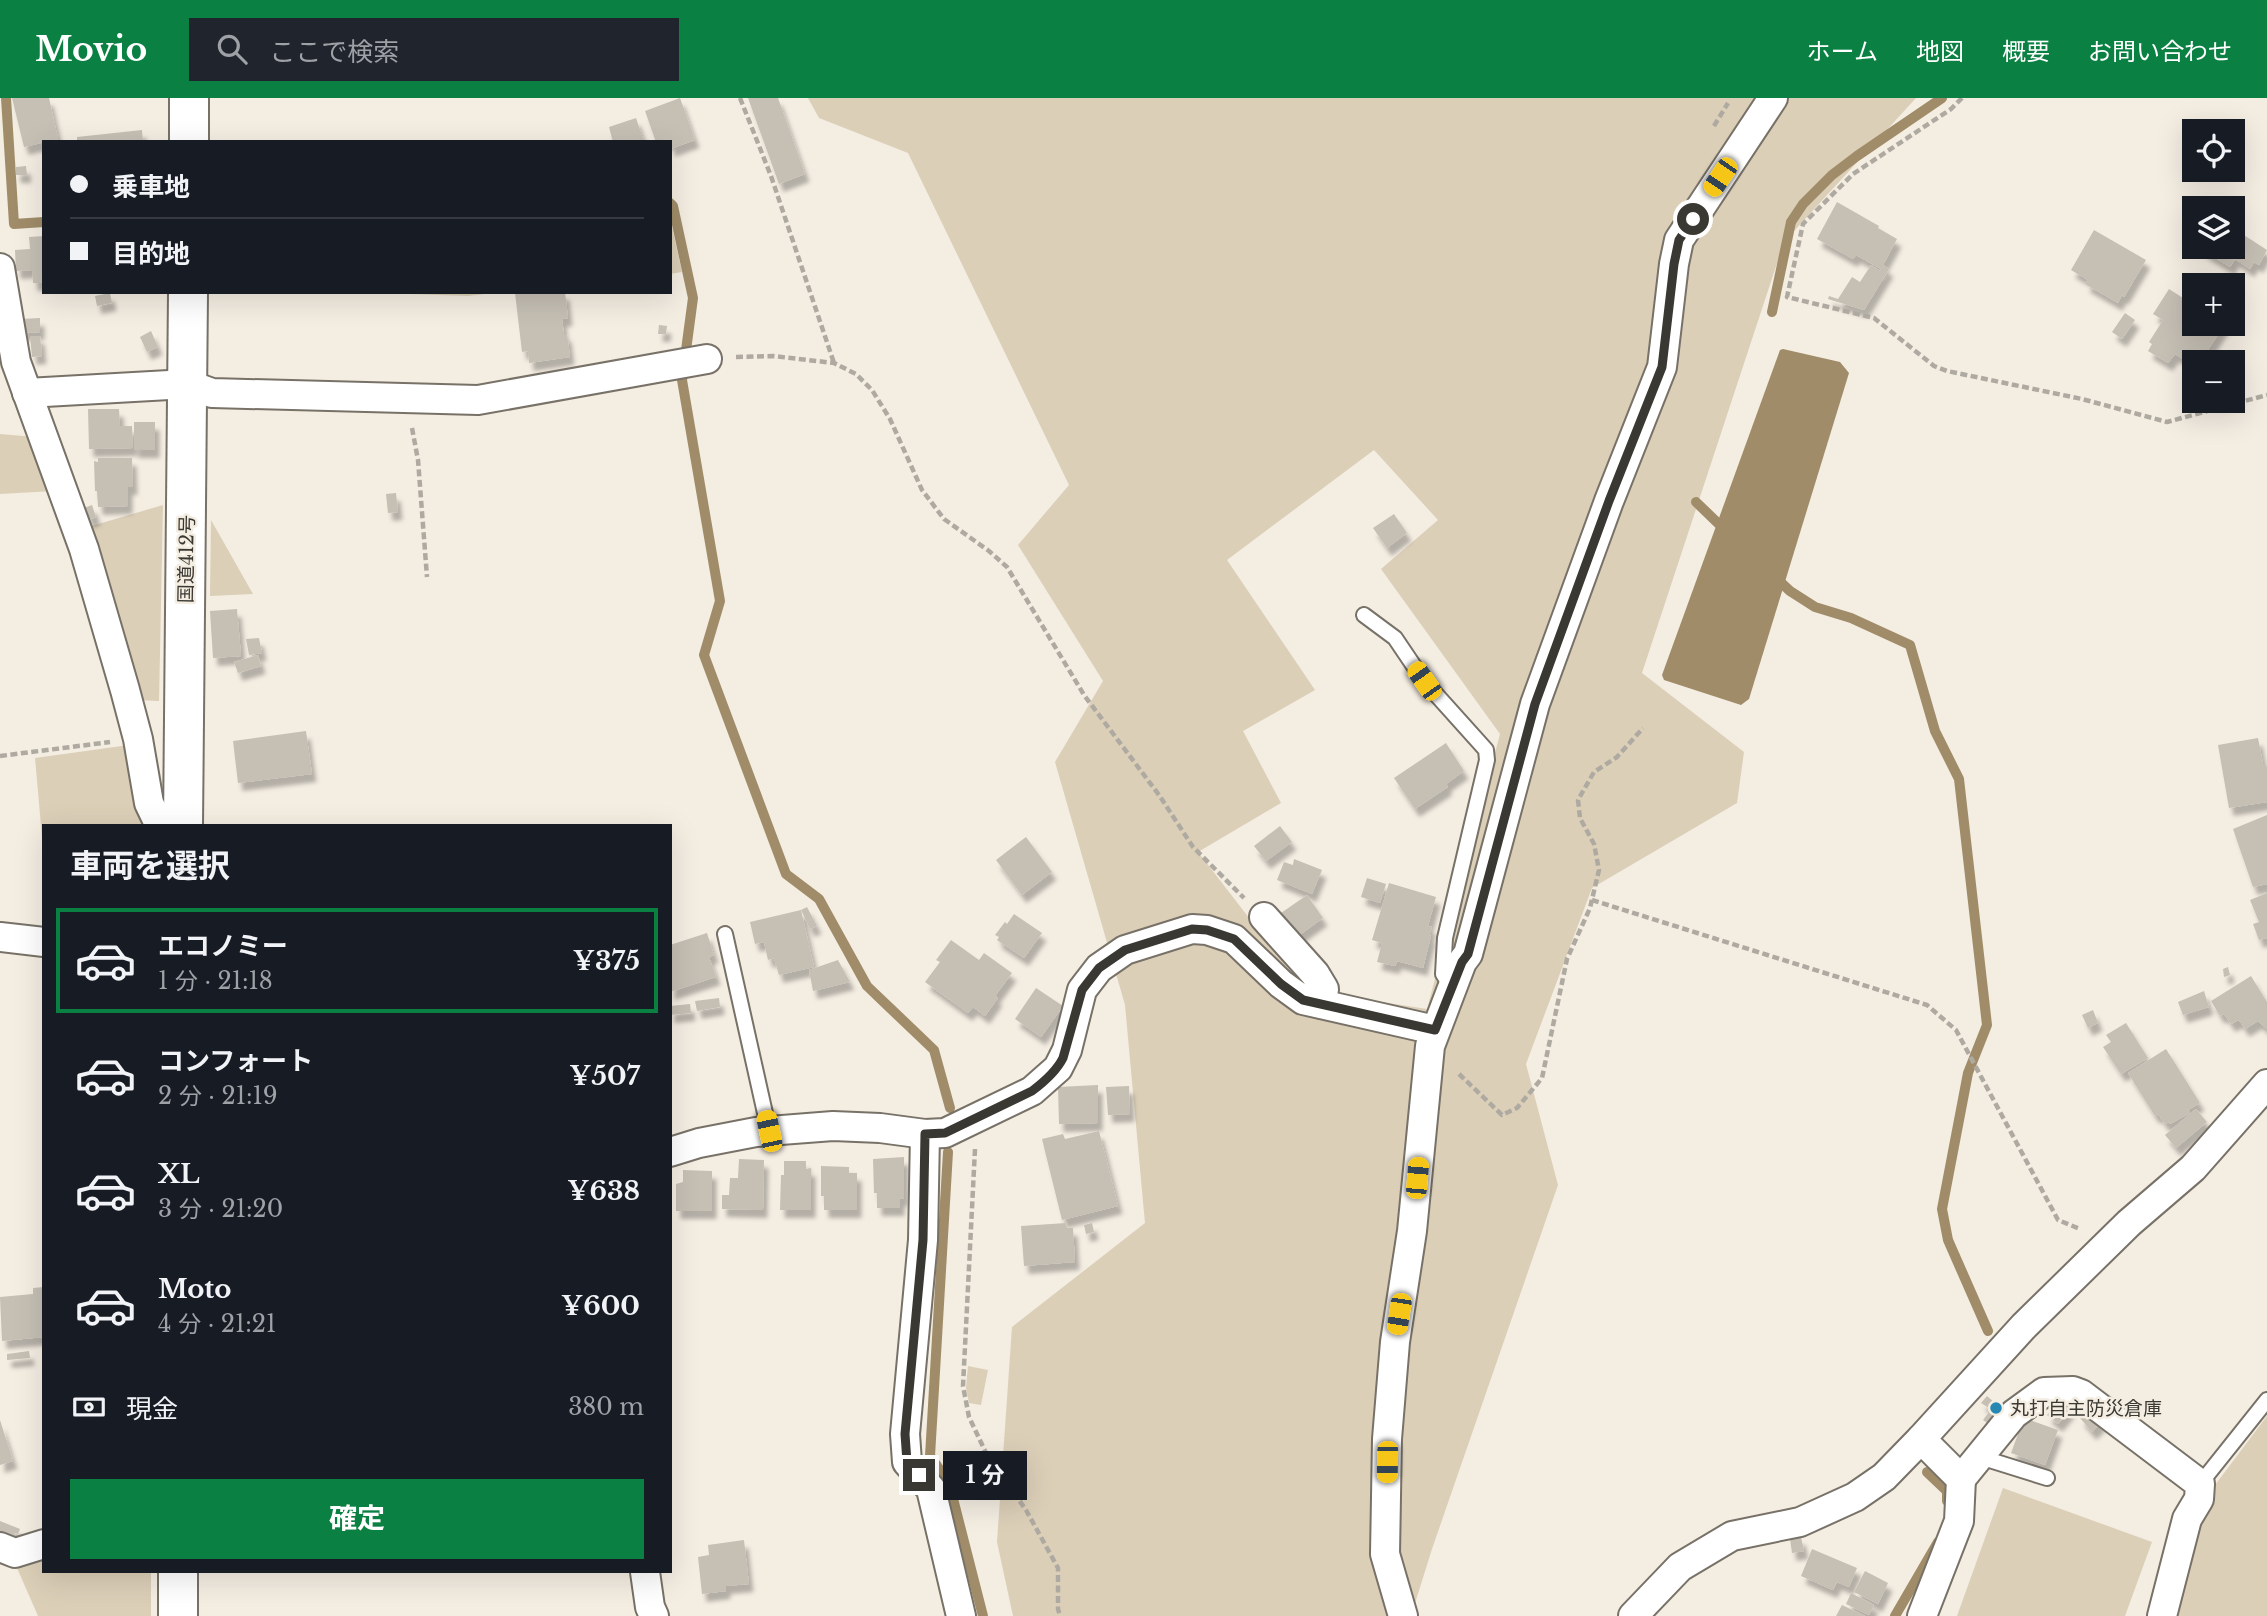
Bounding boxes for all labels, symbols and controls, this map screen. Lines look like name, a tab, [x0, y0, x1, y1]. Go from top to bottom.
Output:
search box	[189, 18, 679, 81]
text: Movio	[35, 29, 147, 70]
icon: search	[213, 30, 251, 68]
text: ここで検索	[269, 36, 399, 68]
text: ホーム	[1807, 37, 1878, 66]
text: 地図	[1916, 37, 1964, 66]
text: 概要	[2002, 37, 2050, 66]
text: お問い合わせ	[2088, 37, 2232, 66]
map controls	[2182, 119, 2245, 413]
button: locate	[2182, 119, 2245, 182]
car	[1700, 154, 1741, 200]
text: 乗車地	[112, 171, 190, 203]
button: layers	[2182, 196, 2245, 259]
route start	[1677, 203, 1709, 235]
text: 目的地	[112, 238, 190, 270]
button: +	[2182, 273, 2245, 336]
button: −	[2182, 350, 2245, 413]
street label: 国道412号	[174, 515, 199, 603]
car	[1404, 658, 1445, 704]
text: 車両を選択	[70, 846, 230, 886]
icon: car	[74, 929, 137, 992]
text: エコノミー	[158, 930, 288, 962]
text: ¥375	[573, 945, 640, 977]
text: 1 分 · 21:18	[158, 967, 273, 995]
icon: car	[74, 1044, 137, 1107]
text: コンフォート	[158, 1045, 313, 1077]
text: ¥507	[569, 1060, 640, 1092]
text: 2 分 · 21:19	[158, 1082, 278, 1110]
car	[755, 1108, 784, 1154]
car	[1405, 1156, 1430, 1200]
text: XL	[158, 1158, 200, 1190]
icon: car	[74, 1159, 137, 1222]
text: ¥638	[567, 1175, 640, 1207]
text: 3 分 · 21:20	[158, 1195, 283, 1223]
text: Moto	[158, 1273, 231, 1305]
icon: car	[74, 1274, 137, 1337]
text: ¥600	[561, 1290, 640, 1322]
car	[1386, 1292, 1413, 1336]
text: 4 分 · 21:21	[158, 1310, 276, 1338]
icon: cash	[70, 1388, 108, 1426]
text: 現金	[126, 1393, 178, 1425]
text: 380 m	[568, 1393, 644, 1421]
place label: 丸打自主防災倉庫	[2010, 1397, 2162, 1420]
marker: 丸打自主防災倉庫	[1988, 1400, 2004, 1416]
car	[1377, 1441, 1398, 1483]
callout: 1 分	[944, 1450, 1028, 1500]
route end	[903, 1459, 935, 1491]
text: 1 分	[965, 1461, 1005, 1489]
button: 確定	[70, 1479, 644, 1559]

